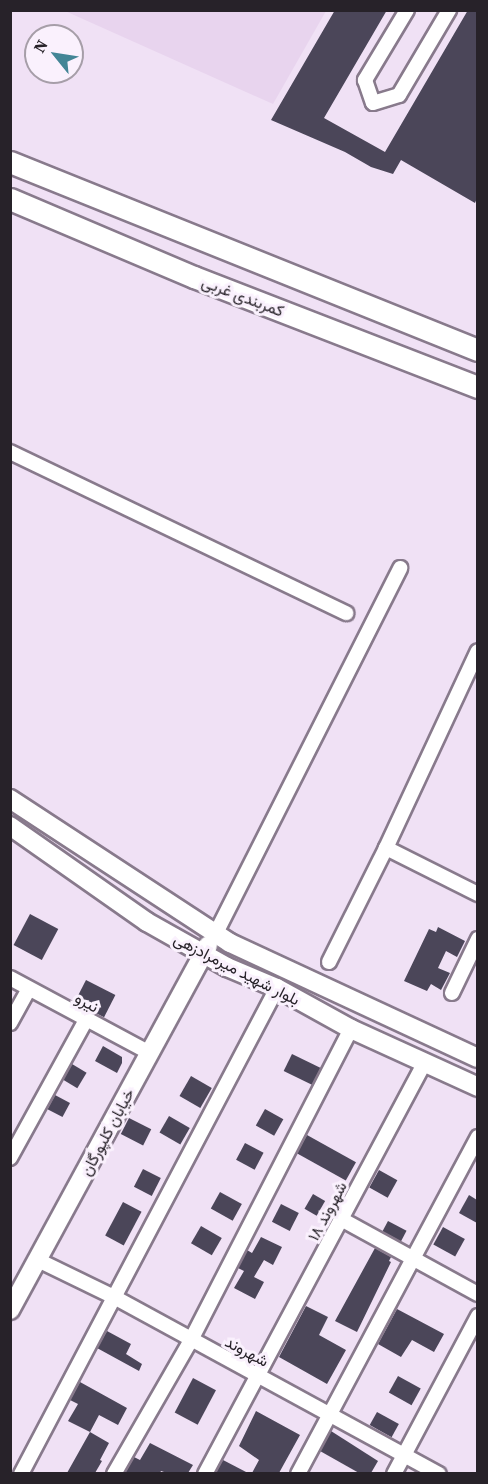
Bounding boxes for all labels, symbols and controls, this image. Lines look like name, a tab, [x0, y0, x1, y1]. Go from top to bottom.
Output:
north arrow	[24, 24, 84, 84]
text: N	[28, 35, 53, 57]
street label: کمربندی غربی	[199, 272, 287, 320]
street label: بلوار شهید میرمرادزهی	[171, 929, 303, 1009]
street label: نیرو	[72, 988, 102, 1016]
street label: خیابان کلپورگان	[76, 1085, 138, 1179]
street label: شهروند ۱۸	[303, 1178, 351, 1244]
street label: شهروند	[222, 1332, 272, 1370]

